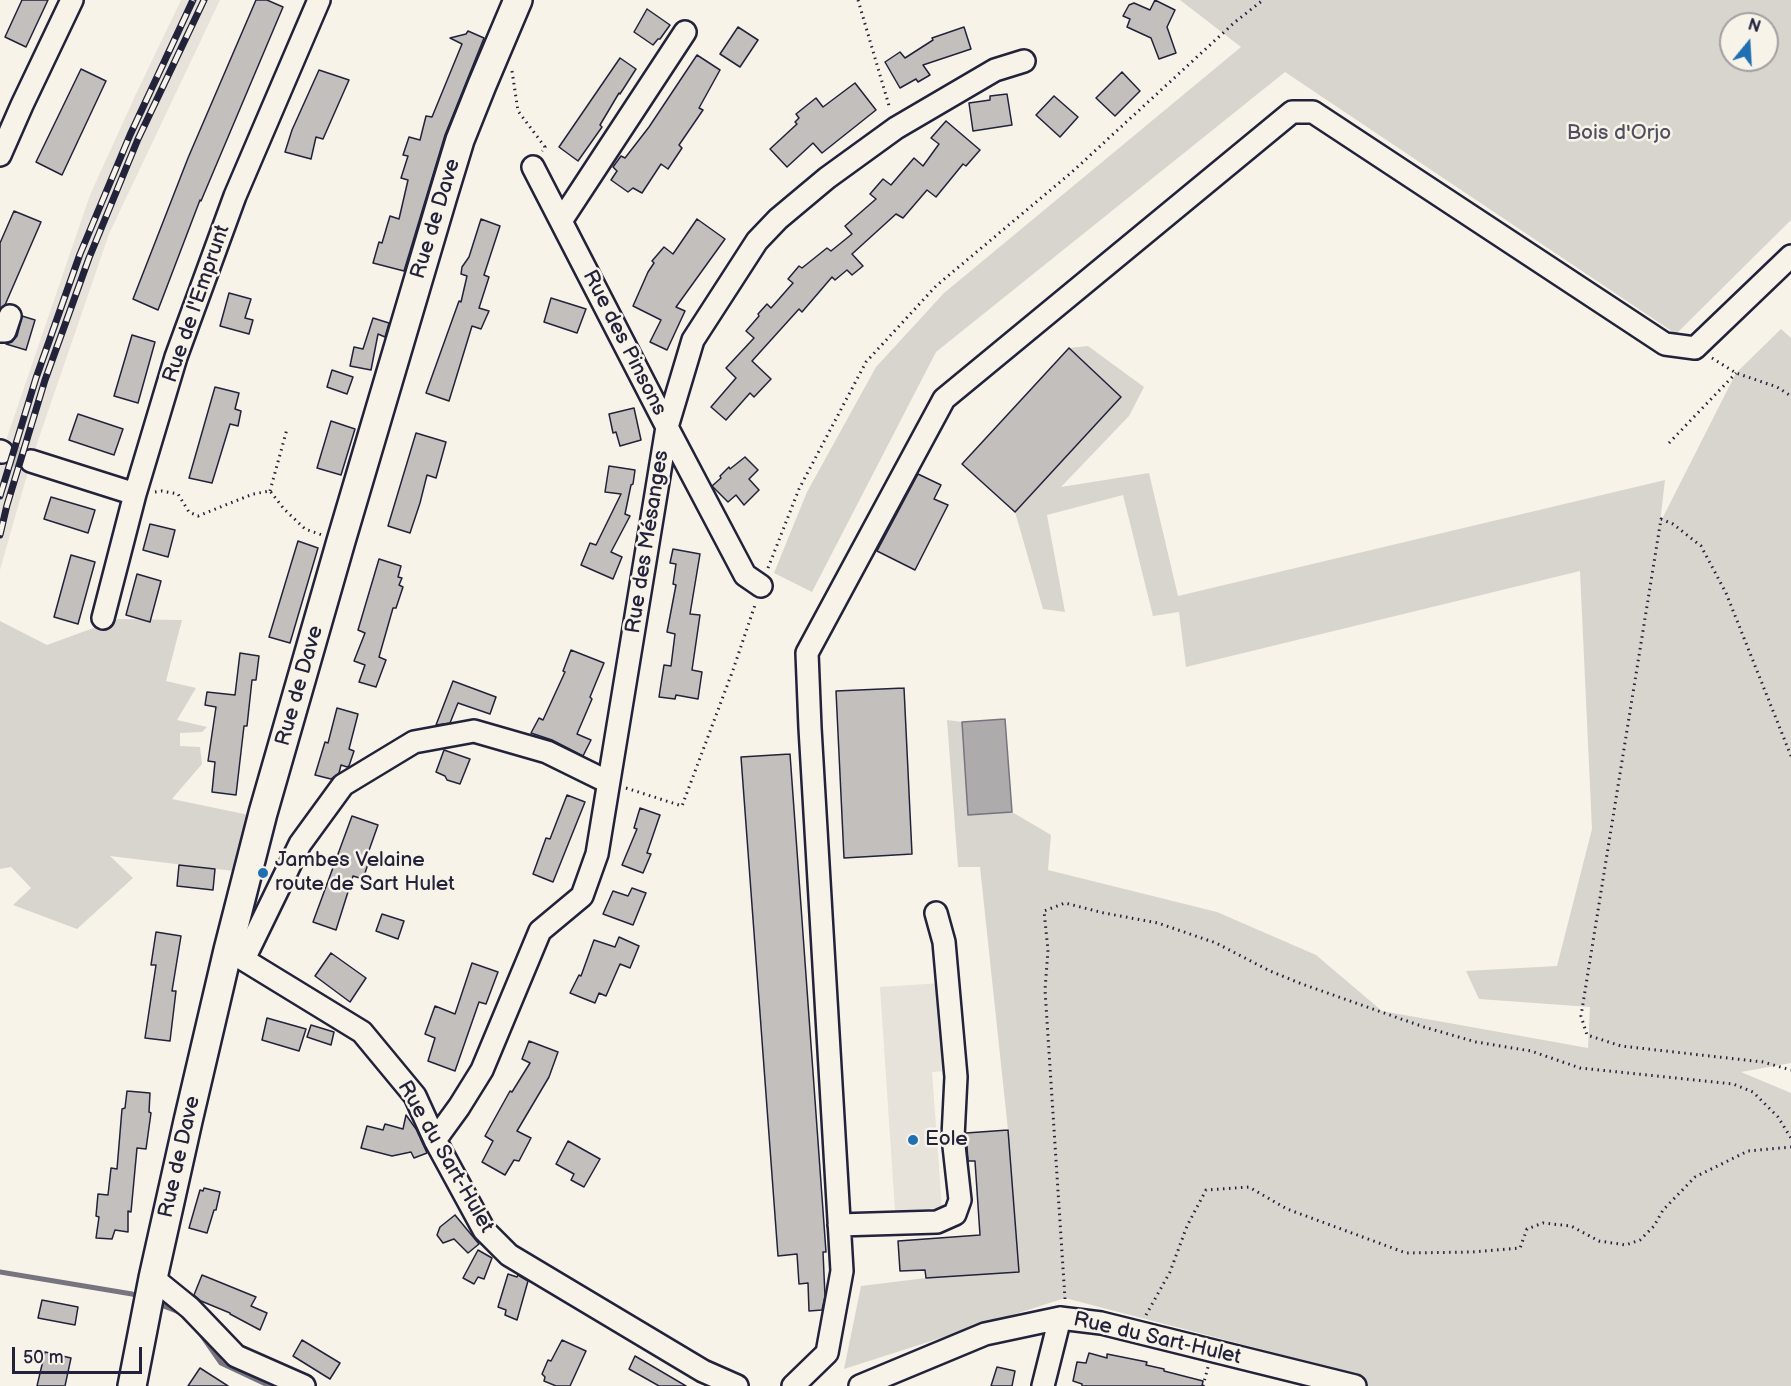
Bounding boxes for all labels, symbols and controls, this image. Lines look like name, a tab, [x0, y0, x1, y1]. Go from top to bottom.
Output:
north arrow	[1719, 12, 1779, 72]
text: N	[1745, 15, 1763, 37]
park label: Bois d'Orjo	[1567, 121, 1671, 147]
street label: Rue de Dave	[406, 156, 466, 282]
street label: Rue de l'Emprunt	[158, 222, 236, 386]
street label: Rue des Pinsons	[576, 266, 672, 420]
street label: Rue des Mésanges	[621, 449, 675, 635]
street label: Rue de Dave	[271, 623, 329, 749]
place label: Jambes Velaine route de Sart Hulet	[275, 848, 455, 898]
marker: Jambes Velaine route de Sart Hulet	[256, 866, 270, 880]
street label: Rue du Sart-Hulet	[391, 1077, 499, 1237]
street label: Rue de Dave	[154, 1094, 206, 1220]
place label: Eole	[925, 1127, 968, 1153]
marker: Eole	[906, 1133, 920, 1147]
street label: Rue du Sart-Hulet	[1071, 1307, 1243, 1371]
scale bar	[15, 1335, 146, 1373]
text: 50 m	[23, 1347, 64, 1368]

